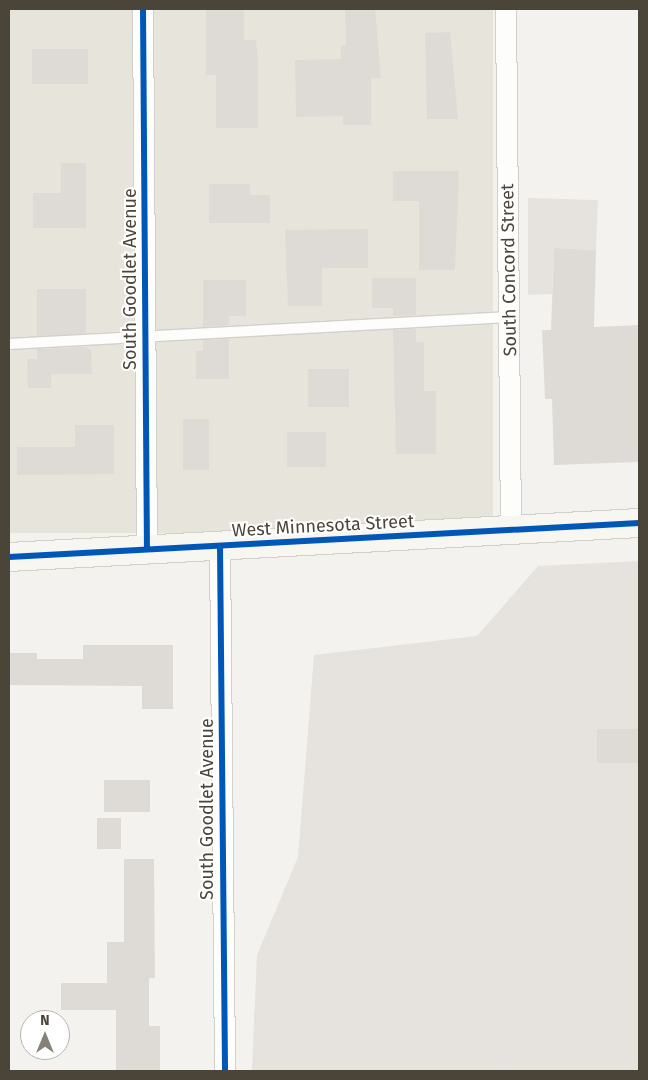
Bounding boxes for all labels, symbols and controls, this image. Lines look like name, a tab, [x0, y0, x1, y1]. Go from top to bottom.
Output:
street label: South Concord Street	[497, 183, 521, 357]
street label: South Goodlet Avenue	[119, 188, 141, 370]
street label: West Minnesota Street	[231, 510, 415, 542]
street label: South Goodlet Avenue	[196, 718, 218, 900]
north arrow	[20, 1010, 70, 1060]
text: N	[40, 1012, 50, 1029]

